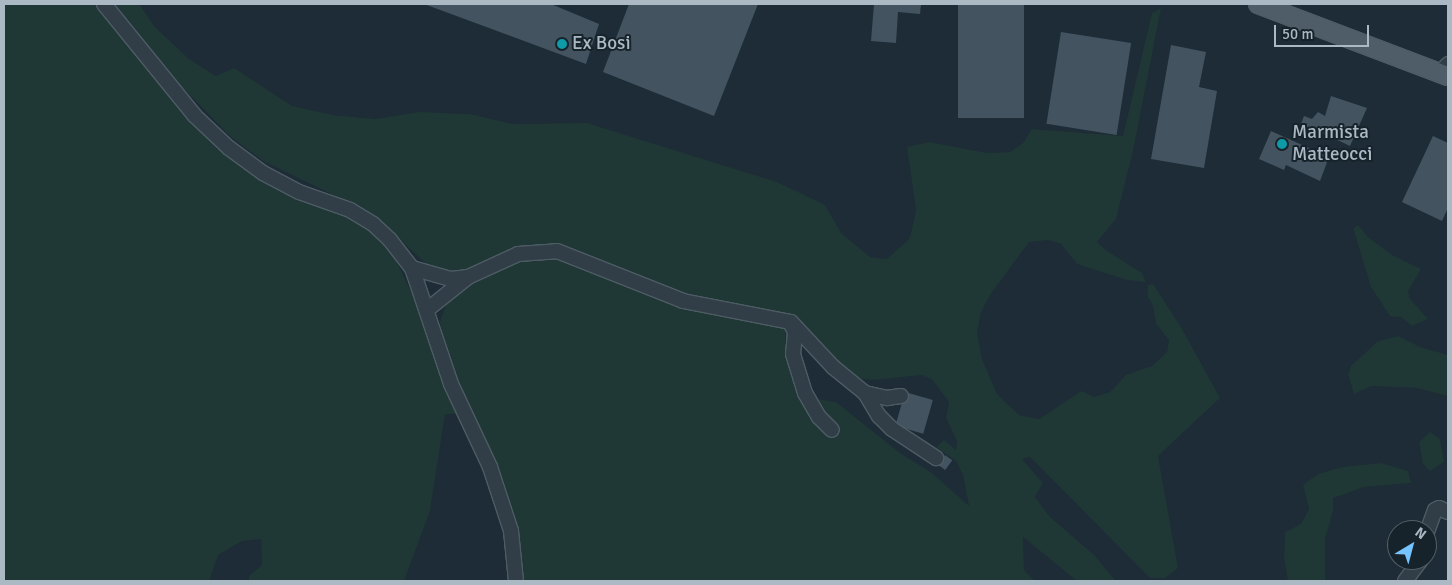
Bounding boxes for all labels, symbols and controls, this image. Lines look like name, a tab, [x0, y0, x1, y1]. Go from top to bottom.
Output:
scale bar	[1277, 15, 1372, 47]
text: 50 m	[1282, 25, 1313, 43]
place label: Ex Bosi	[572, 33, 631, 55]
marker: Ex Bosi	[556, 38, 568, 50]
place label: Marmista Matteocci	[1292, 122, 1372, 166]
marker: Marmista Matteocci	[1276, 138, 1288, 150]
north arrow	[1387, 520, 1437, 570]
text: N	[1412, 524, 1430, 543]

